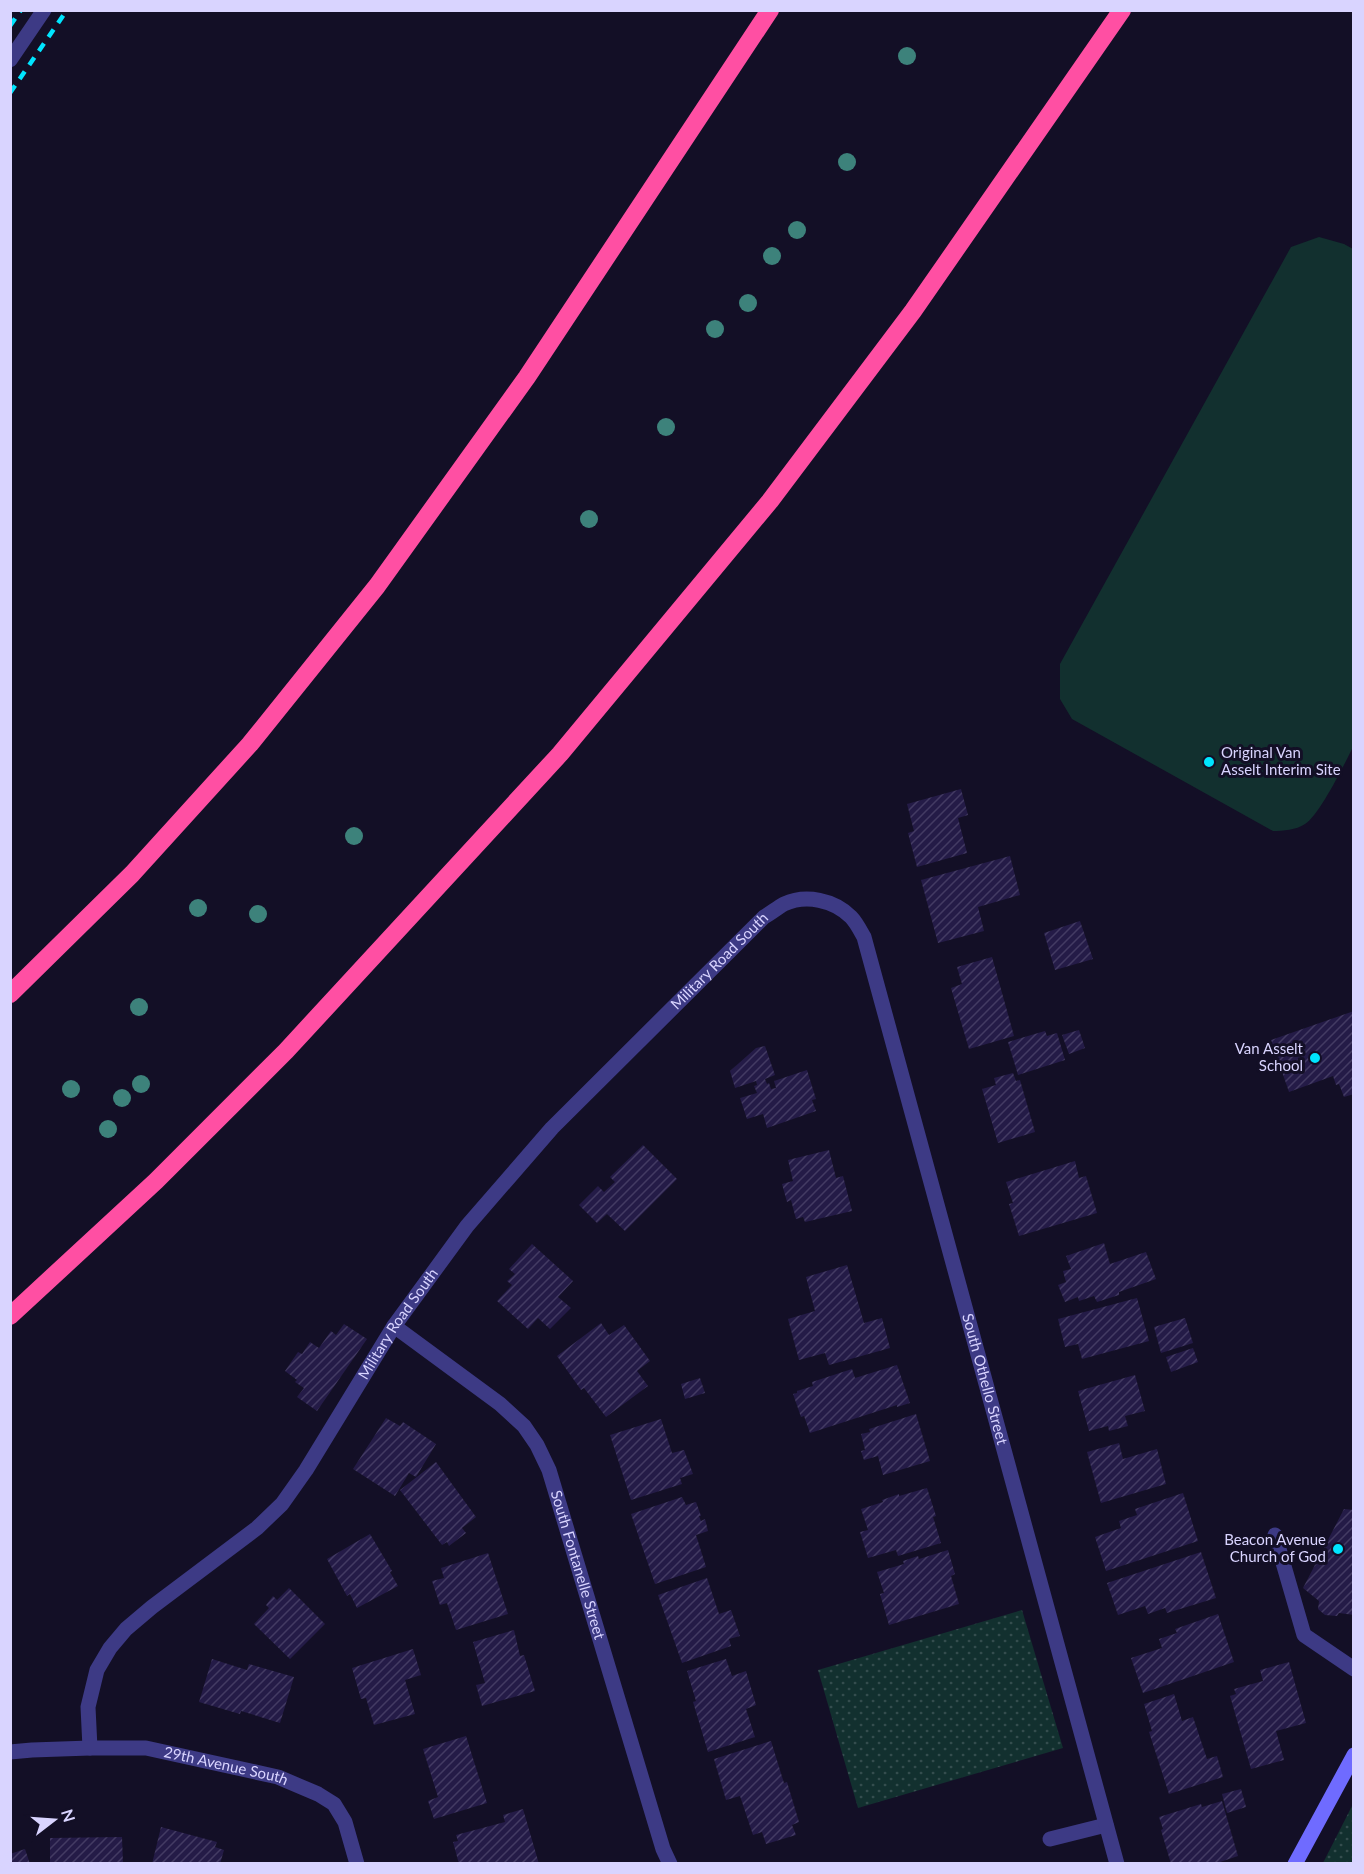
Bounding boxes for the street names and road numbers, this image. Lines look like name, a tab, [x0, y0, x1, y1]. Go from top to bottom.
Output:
street label: Military Road South	[666, 908, 771, 1013]
street label: Military Road South	[354, 1264, 441, 1382]
street label: South Othello Street	[959, 1311, 1012, 1447]
street label: South Fontanelle Street	[548, 1488, 610, 1642]
street label: 29th Avenue South	[162, 1742, 291, 1788]

